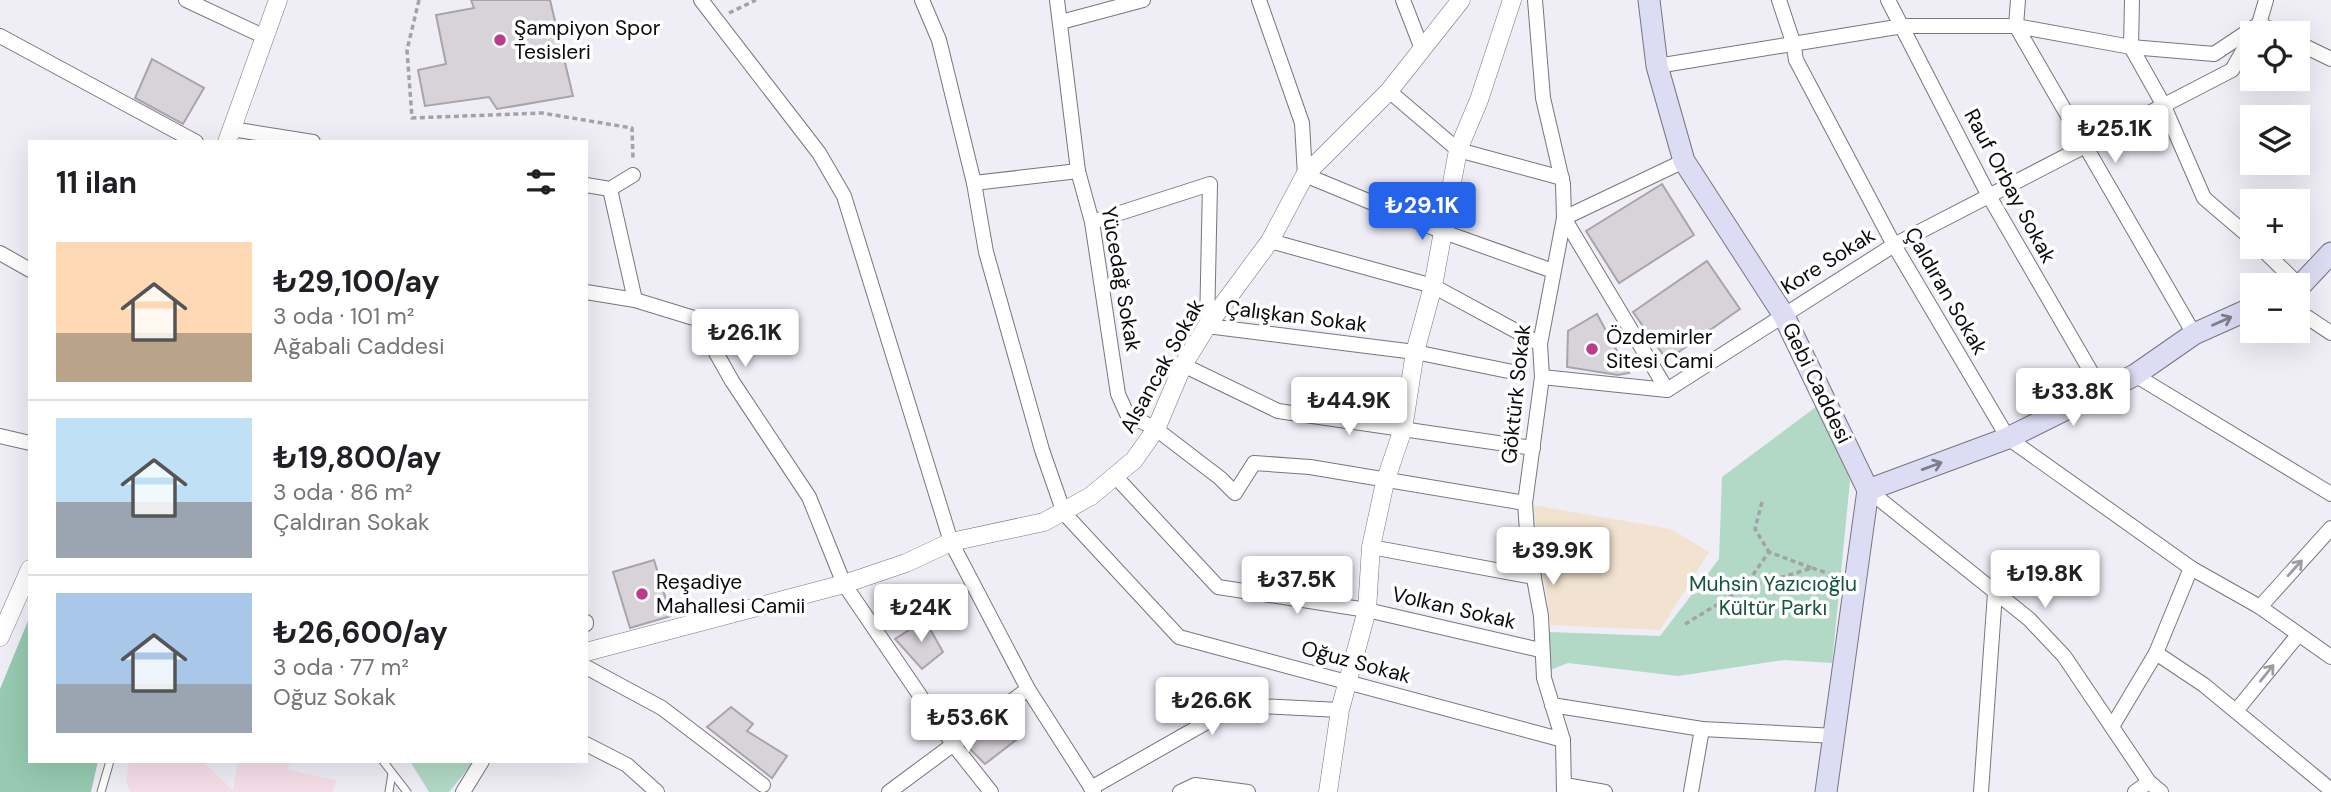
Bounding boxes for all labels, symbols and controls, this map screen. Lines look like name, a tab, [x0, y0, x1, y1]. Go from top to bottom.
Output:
place label: Şampiyon Spor Tesisleri	[514, 14, 661, 66]
map controls	[2240, 21, 2310, 343]
button: locate	[2240, 21, 2310, 91]
marker: Şampiyon Spor Tesisleri	[492, 32, 508, 48]
street label: Rauf Orbay Sokak	[1957, 104, 2063, 268]
button: layers	[2240, 105, 2310, 175]
pin: ₺25.1K	[2058, 106, 2172, 165]
text: ₺25.1K	[2077, 113, 2153, 143]
text: 11 ilan	[56, 163, 137, 202]
icon: filters	[522, 163, 560, 201]
pin: ₺29.1K	[1365, 182, 1479, 242]
button: +	[2240, 189, 2310, 259]
text: ₺29.1K	[1385, 190, 1459, 220]
street label: Yücedağ Sokak	[1094, 204, 1148, 354]
street label: Kore Sokak	[1776, 221, 1881, 301]
street label: Çaldıran Sokak	[1898, 222, 1994, 360]
text: ₺29,100/ay	[273, 262, 440, 301]
icon: home	[112, 270, 196, 354]
button: −	[2240, 273, 2310, 343]
street label: Çalışkan Sokak	[1223, 293, 1369, 339]
street label: Alsancak Sokak	[1114, 294, 1211, 438]
text: 3 oda · 101 m²	[273, 301, 414, 331]
pin: ₺26.1K	[688, 310, 802, 369]
one-way arrow	[2211, 314, 2232, 327]
text: ₺26.1K	[708, 317, 782, 347]
street label: Gebi Caddesi	[1776, 318, 1858, 448]
street label: Göktürk Sokak	[1495, 322, 1537, 465]
place label: Özdemirler Sitesi Cami	[1606, 323, 1713, 375]
text: Ağabali Caddesi	[273, 331, 445, 361]
marker: Özdemirler Sitesi Cami	[1584, 341, 1600, 357]
pin: ₺33.8K	[2016, 368, 2130, 428]
text: ₺33.8K	[2032, 376, 2114, 406]
pin: ₺44.9K	[1292, 378, 1406, 437]
text: ₺44.9K	[1307, 385, 1391, 415]
text: ₺19,800/ay	[273, 438, 441, 477]
icon: home	[112, 446, 196, 530]
one-way arrow	[1921, 459, 1943, 472]
text: 3 oda · 86 m²	[273, 477, 413, 507]
text: Çaldıran Sokak	[273, 507, 430, 537]
pin: ₺39.9K	[1496, 528, 1610, 587]
text: ₺39.9K	[1513, 535, 1593, 565]
pin: ₺19.8K	[1988, 550, 2102, 610]
pin: ₺37.5K	[1240, 556, 1354, 616]
text: ₺19.8K	[2007, 558, 2083, 588]
one-way arrow	[2287, 560, 2304, 577]
text: ₺37.5K	[1258, 564, 1336, 594]
place label: Reşadiye Mahallesi Camii	[656, 568, 805, 620]
park label: Muhsin Yazıcıoğlu Kültür Parkı	[1689, 570, 1857, 622]
street label: Volkan Sokak	[1389, 580, 1519, 636]
pin: ₺24K	[880, 584, 962, 644]
marker: Reşadiye Mahallesi Camii	[634, 586, 650, 602]
text: ₺24K	[890, 592, 952, 622]
text: ₺26,600/ay	[273, 613, 448, 652]
icon: home	[112, 621, 196, 705]
street label: Oğuz Sokak	[1298, 634, 1414, 690]
text: 3 oda · 77 m²	[273, 652, 409, 682]
one-way arrow	[2259, 664, 2275, 682]
pin: ₺26.6K	[1155, 678, 1269, 737]
text: Oğuz Sokak	[273, 682, 396, 712]
text: ₺26.6K	[1172, 685, 1252, 715]
pin: ₺53.6K	[911, 694, 1025, 754]
text: ₺53.6K	[927, 702, 1009, 732]

